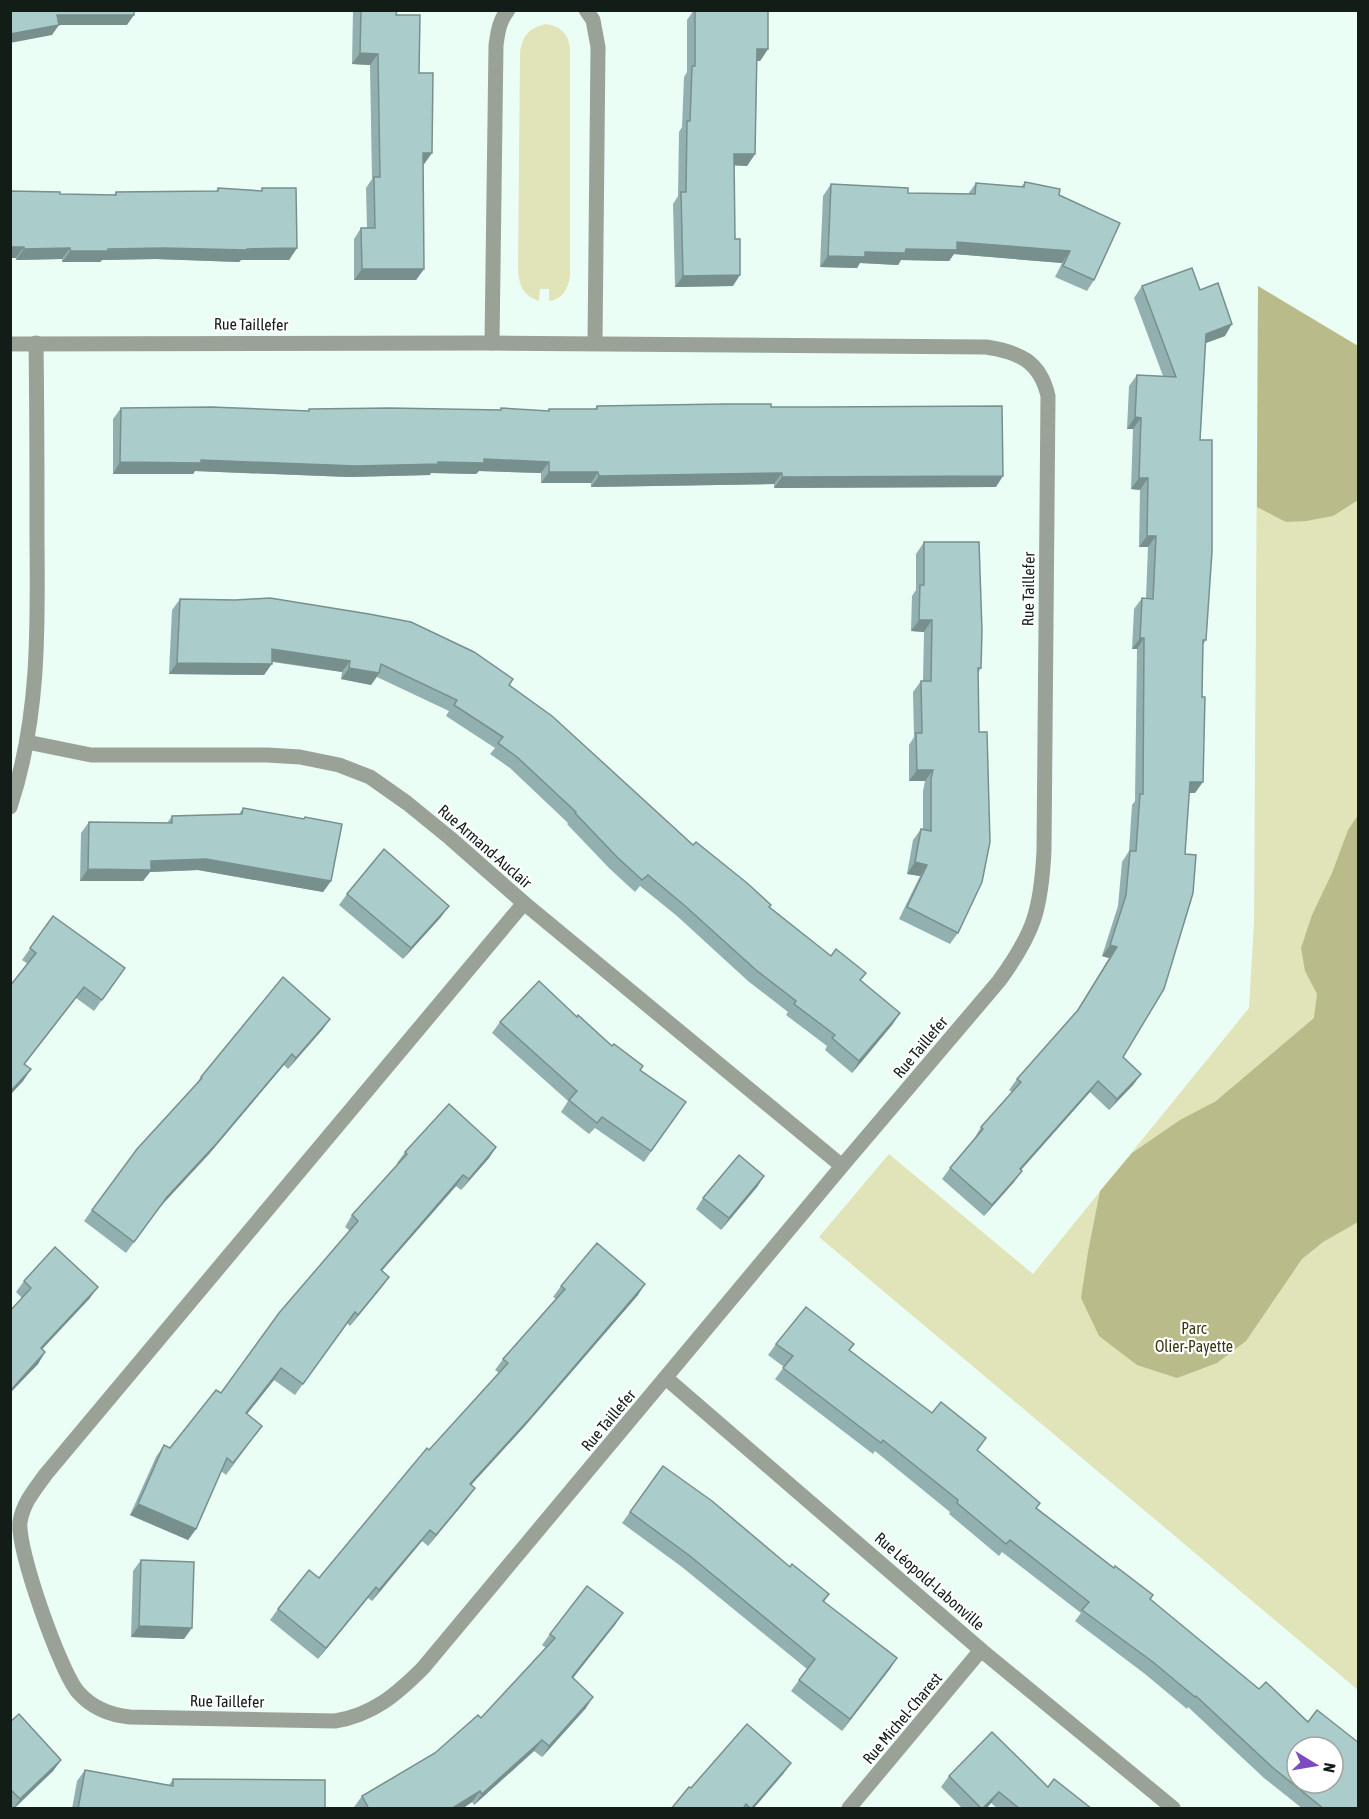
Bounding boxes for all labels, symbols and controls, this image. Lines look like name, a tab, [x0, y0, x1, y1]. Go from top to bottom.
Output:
street label: Rue Taillefer	[214, 314, 289, 334]
street label: Rue Taillefer	[1018, 551, 1038, 626]
street label: Rue Armand-Auclair	[435, 801, 535, 892]
street label: Rue Taillefer	[889, 1013, 951, 1081]
park label: Parc Olier-Payette	[1155, 1319, 1233, 1356]
street label: Rue Taillefer	[577, 1386, 639, 1454]
street label: Rue Léopold-Labonville	[871, 1529, 988, 1634]
street label: Rue Michel-Charest	[859, 1668, 946, 1767]
street label: Rue Taillefer	[190, 1691, 265, 1711]
north arrow	[1285, 1735, 1345, 1795]
text: N	[1320, 1762, 1339, 1774]

